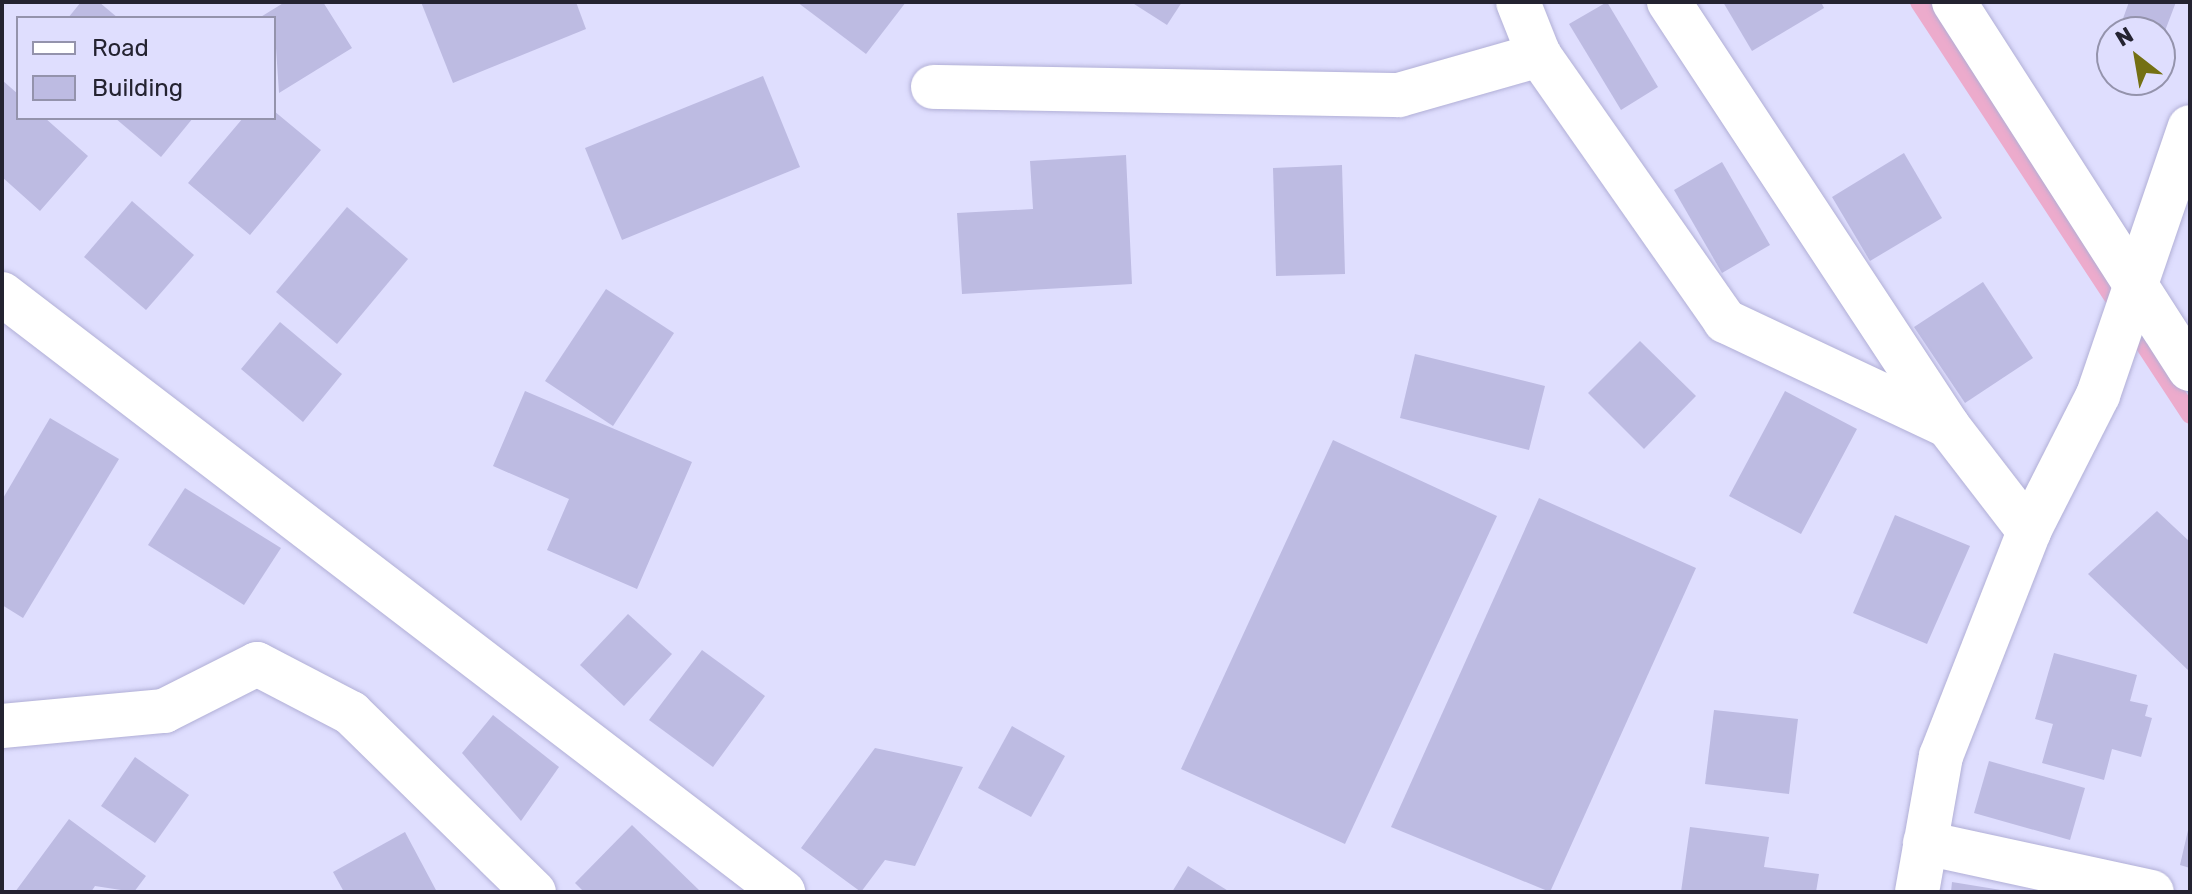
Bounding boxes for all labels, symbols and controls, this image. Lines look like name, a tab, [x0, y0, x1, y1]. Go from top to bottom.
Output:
legend	[16, 16, 276, 120]
north arrow	[2096, 16, 2176, 96]
text: N	[2111, 21, 2138, 52]
text: Road	[92, 34, 149, 62]
text: Building	[92, 74, 183, 102]

